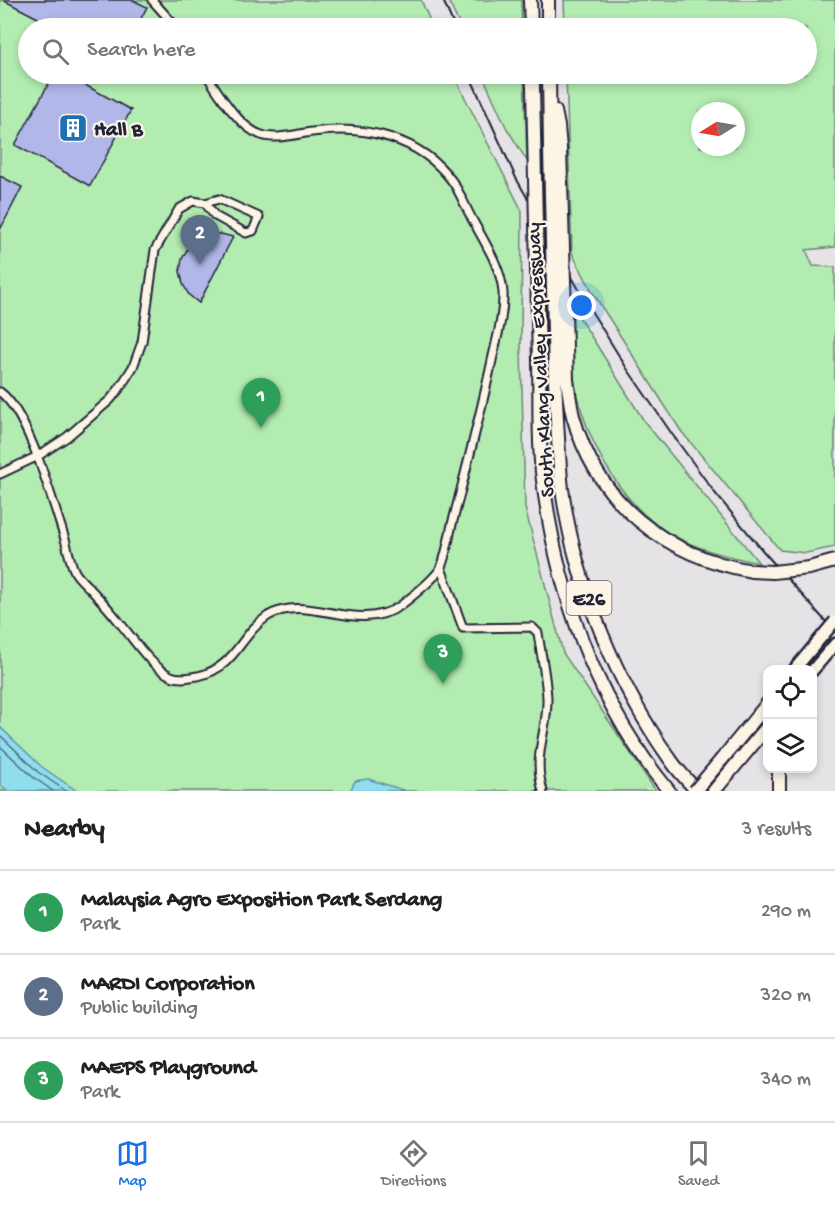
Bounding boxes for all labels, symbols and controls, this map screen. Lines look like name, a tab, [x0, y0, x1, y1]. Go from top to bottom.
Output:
search box	[18, 18, 817, 84]
icon: search	[39, 35, 72, 68]
text: Search here	[87, 38, 195, 64]
north arrow	[691, 102, 745, 156]
building icon: Hall B	[57, 112, 89, 144]
place label: Hall B	[94, 119, 144, 144]
pin: 2	[180, 216, 220, 265]
street label: South Klang Valley Expressway	[523, 222, 562, 498]
your location	[567, 291, 596, 320]
pin: 1	[242, 378, 280, 428]
road number: E26	[566, 581, 612, 615]
pin: 3	[424, 634, 462, 684]
map controls	[763, 665, 817, 773]
button: locate	[763, 665, 817, 719]
button: layers	[763, 719, 817, 773]
text: Nearby	[24, 815, 105, 846]
text: 3 results	[742, 819, 811, 842]
text: Malaysia Agro Exposition Park Serdang	[81, 888, 442, 914]
text: 1	[39, 901, 48, 924]
text: 290 m	[761, 901, 811, 924]
text: Park	[81, 914, 119, 937]
text: MARDI Corporation	[81, 972, 255, 998]
text: 2	[39, 985, 48, 1008]
text: 320 m	[761, 985, 811, 1008]
text: Public building	[81, 998, 198, 1021]
text: MAEPS Playground	[81, 1056, 256, 1082]
text: 3	[38, 1069, 49, 1092]
text: 340 m	[761, 1069, 811, 1092]
text: Park	[81, 1082, 119, 1105]
tab: Map	[116, 1137, 149, 1192]
tab: Directions	[381, 1137, 446, 1192]
tab: Saved	[678, 1137, 719, 1192]

